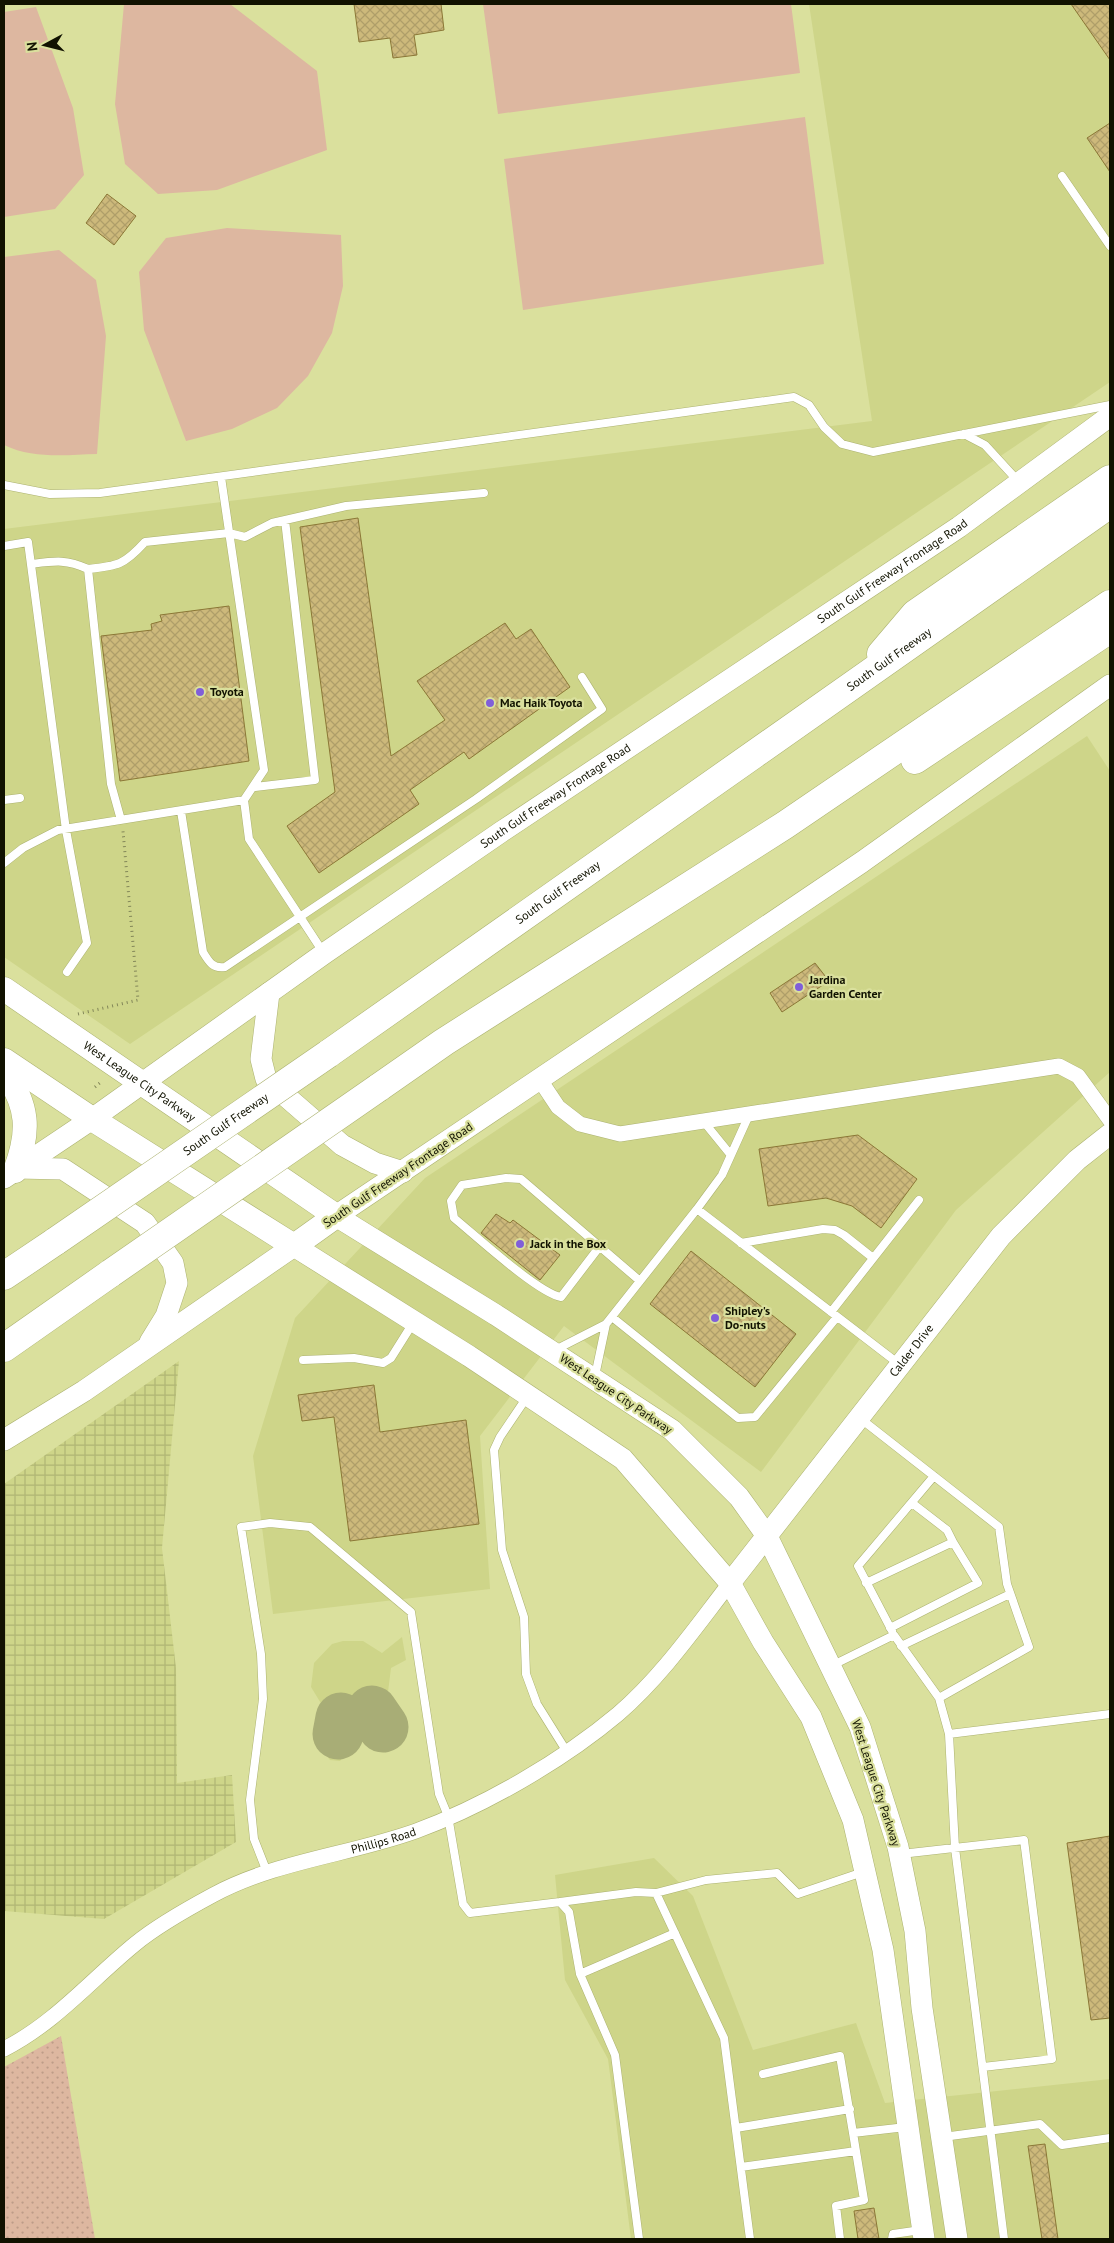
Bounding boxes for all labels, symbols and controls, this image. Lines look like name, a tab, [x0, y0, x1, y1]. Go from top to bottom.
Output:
north arrow	[20, 20, 70, 70]
text: N	[23, 41, 42, 52]
street label: South Gulf Freeway Frontage Road	[814, 515, 970, 626]
street label: South Gulf Freeway	[844, 624, 934, 694]
place label: Toyota	[210, 684, 244, 699]
marker: Toyota	[194, 686, 206, 698]
place label: Mac Haik Toyota	[500, 695, 582, 710]
marker: Mac Haik Toyota	[484, 697, 496, 709]
street label: South Gulf Freeway Frontage Road	[477, 740, 633, 851]
street label: South Gulf Freeway	[512, 857, 603, 927]
place label: Jardina Garden Center	[808, 972, 883, 1001]
marker: Jardina Garden Center	[793, 981, 805, 993]
street label: West League City Parkway	[81, 1038, 199, 1125]
street label: South Gulf Freeway	[180, 1089, 271, 1158]
street label: South Gulf Freeway Frontage Road	[320, 1119, 475, 1230]
place label: Jack in the Box	[529, 1236, 607, 1251]
marker: Jack in the Box	[514, 1238, 526, 1250]
place label: Shipley's Do-nuts	[725, 1303, 770, 1332]
marker: Shipley's Do-nuts	[709, 1312, 721, 1324]
street label: Calder Drive	[886, 1321, 936, 1380]
street label: West League City Parkway	[557, 1350, 676, 1437]
street label: West League City Parkway	[849, 1717, 904, 1849]
street label: Phillips Road	[349, 1824, 418, 1857]

